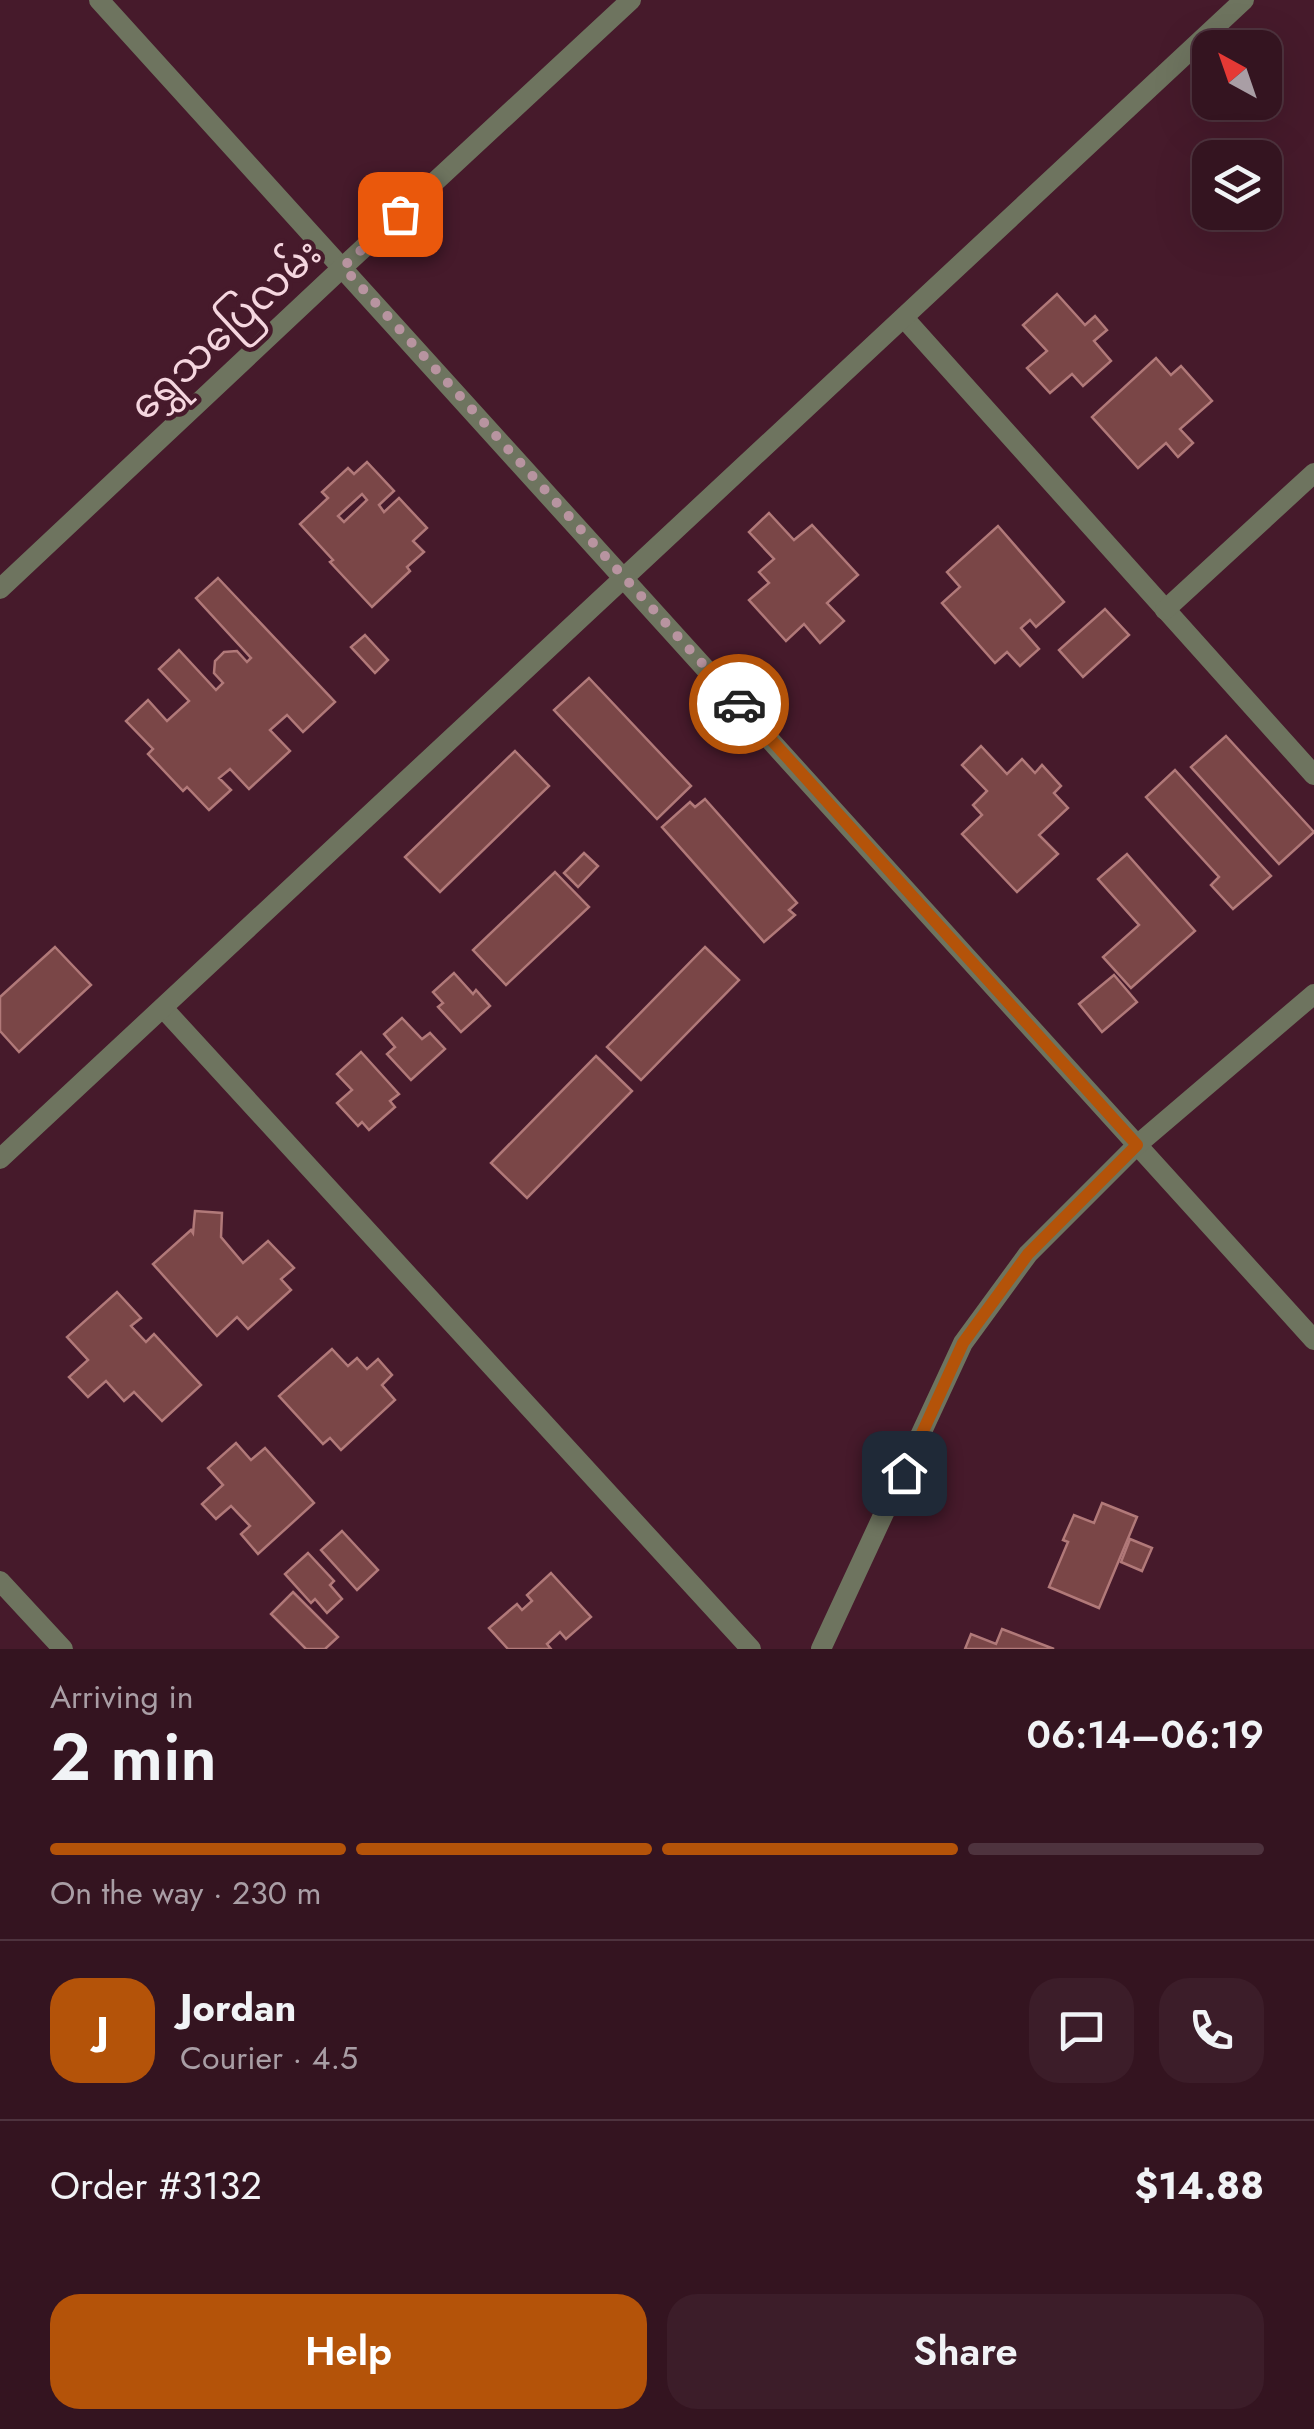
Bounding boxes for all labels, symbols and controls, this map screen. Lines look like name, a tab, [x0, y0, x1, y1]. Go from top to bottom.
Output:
north arrow	[1192, 30, 1282, 120]
map controls	[1192, 30, 1282, 230]
button: layers	[1192, 140, 1282, 230]
pin	[358, 172, 443, 257]
icon: bag	[373, 187, 428, 242]
street label: ရွှေသပြေလမ်း	[116, 225, 337, 436]
courier	[689, 654, 789, 754]
icon: car	[712, 677, 767, 732]
pin	[862, 1431, 947, 1516]
icon: home	[877, 1446, 932, 1501]
text: Arriving in	[50, 1674, 194, 1720]
text: 06:14–06:19	[1026, 1707, 1264, 1762]
text: 2 min	[50, 1710, 217, 1804]
text: On the way · 230 m	[50, 1870, 322, 1916]
button: chat	[1029, 1978, 1134, 2083]
button: phone	[1159, 1978, 1264, 2083]
text: Jordan	[180, 1980, 296, 2035]
text: J	[96, 2003, 109, 2058]
text: Courier · 4.5	[180, 2035, 358, 2081]
text: Order #3132	[50, 2158, 262, 2213]
text: $14.88	[1135, 2158, 1264, 2213]
button: Help	[50, 2294, 647, 2409]
button: Share	[667, 2294, 1264, 2409]

